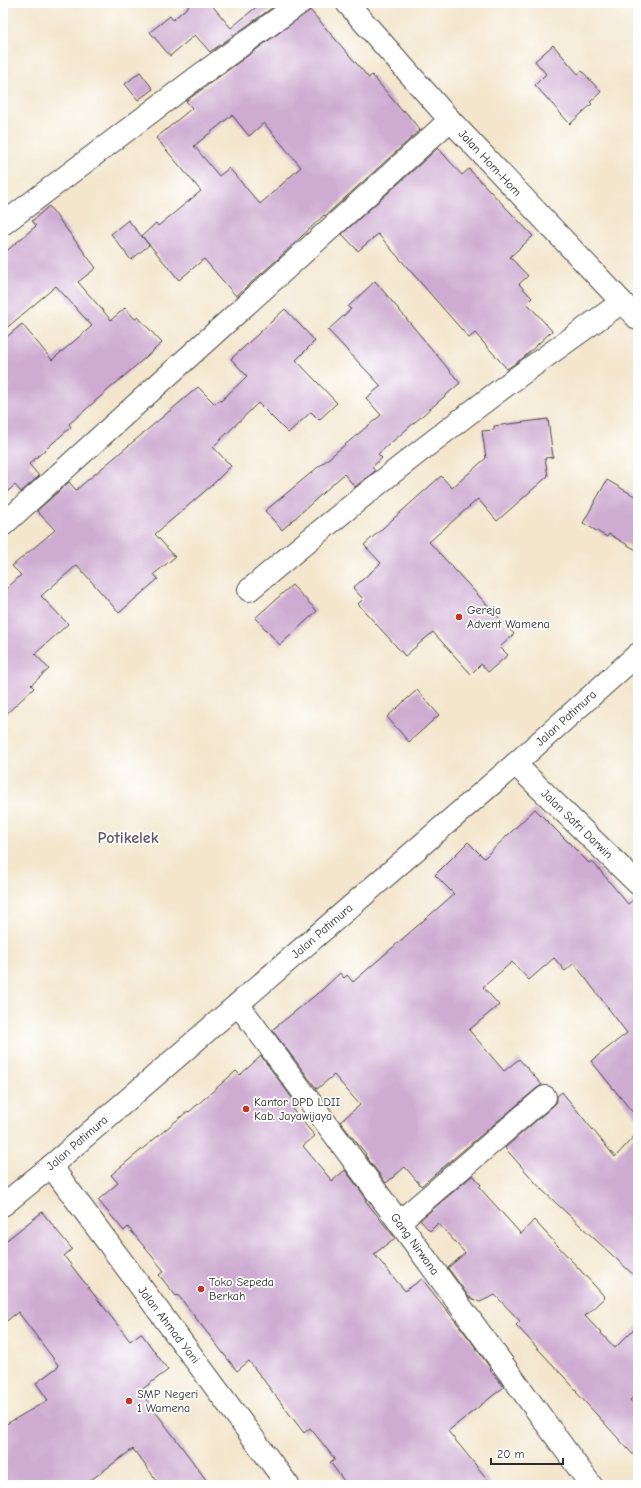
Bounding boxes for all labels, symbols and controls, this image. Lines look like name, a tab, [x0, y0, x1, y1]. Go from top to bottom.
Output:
street label: Jalan Hom-Hom	[456, 127, 524, 199]
place label: Gereja Advent Wamena	[467, 603, 550, 631]
marker: Gereja Advent Wamena	[454, 612, 464, 622]
street label: Jalan Patimura	[533, 687, 599, 749]
street label: Jalan Safri Darwin	[538, 786, 616, 862]
district label: Potikelek	[97, 829, 159, 847]
street label: Jalan Patimura	[289, 901, 355, 961]
place label: Kantor DPD LDII Kab. Jayawijaya	[254, 1095, 340, 1123]
marker: Kantor DPD LDII Kab. Jayawijaya	[241, 1104, 251, 1114]
street label: Jalan Patimura	[44, 1113, 110, 1173]
street label: Gang Nirwana	[388, 1210, 442, 1278]
place label: Toko Sepeda Berkah	[209, 1275, 274, 1303]
street label: Jalan Ahmad Yani	[135, 1284, 203, 1366]
marker: Toko Sepeda Berkah	[196, 1284, 206, 1294]
place label: SMP Negeri 1 Wamena	[137, 1387, 198, 1415]
marker: SMP Negeri 1 Wamena	[124, 1396, 134, 1406]
scale bar	[491, 1440, 563, 1466]
text: 20 m	[497, 1447, 525, 1461]

